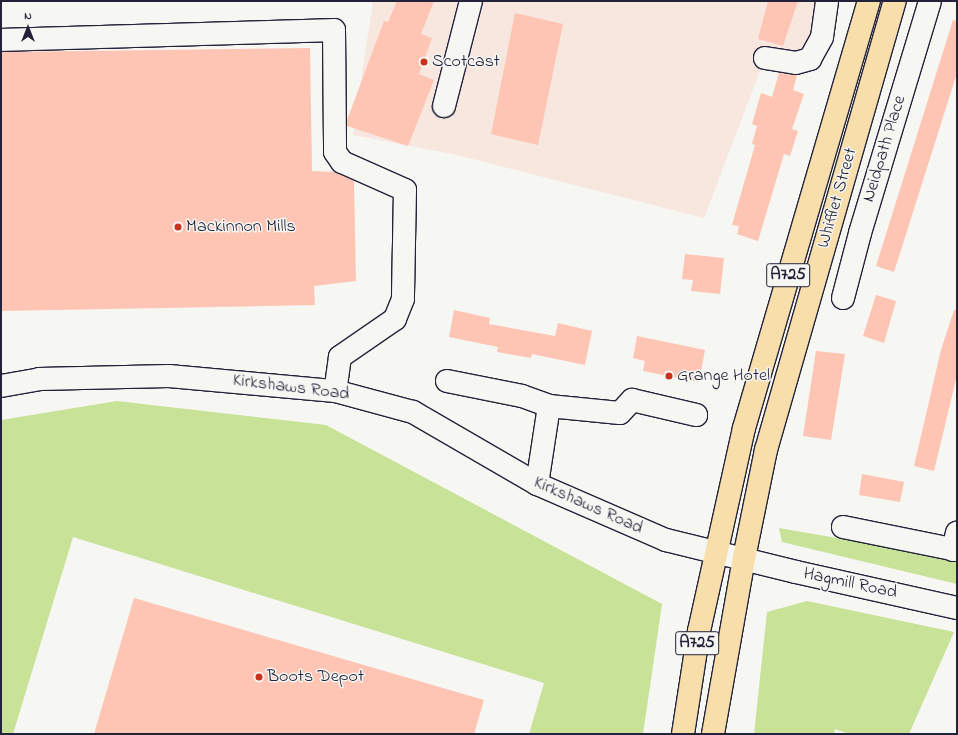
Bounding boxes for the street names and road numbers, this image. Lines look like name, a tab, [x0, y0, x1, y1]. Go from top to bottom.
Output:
street label: Neidpath Place	[859, 93, 911, 205]
street label: Whifflet Street	[813, 145, 863, 251]
road number: A725	[766, 260, 810, 290]
street label: Kirkshaws Road	[231, 370, 351, 406]
street label: Kirkshaws Road	[530, 472, 646, 540]
street label: Hagmill Road	[801, 564, 899, 604]
road number: A725	[675, 628, 719, 658]

